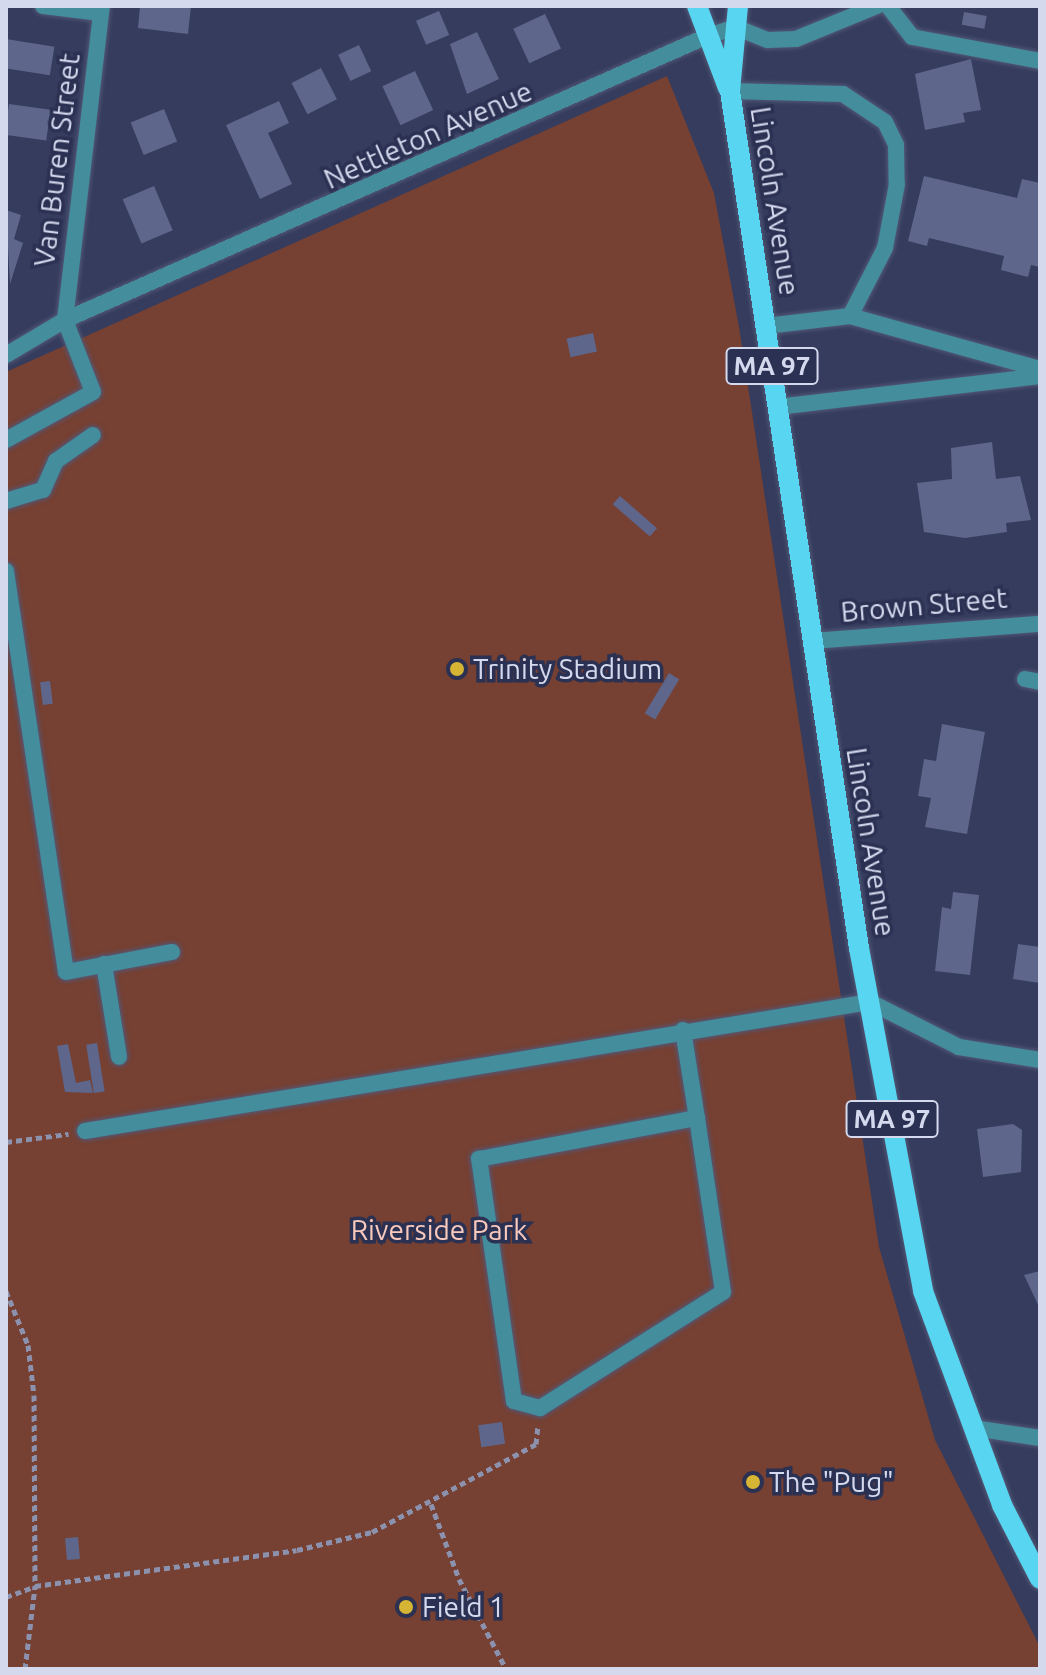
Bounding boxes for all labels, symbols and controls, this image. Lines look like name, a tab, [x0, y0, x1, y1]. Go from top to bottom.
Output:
street label: Van Buren Street	[27, 52, 87, 268]
street label: Nettleton Avenue	[319, 74, 537, 196]
street label: Lincoln Avenue	[744, 104, 806, 298]
road number: MA 97	[724, 344, 820, 388]
street label: Brown Street	[839, 581, 1009, 629]
place label: Trinity Stadium	[473, 652, 662, 686]
marker: Trinity Stadium	[448, 660, 466, 678]
street label: Lincoln Avenue	[840, 745, 902, 939]
road number: MA 97	[844, 1097, 940, 1141]
park label: Riverside Park	[351, 1213, 527, 1247]
place label: The "Pug"	[769, 1465, 894, 1499]
marker: The "Pug"	[744, 1473, 762, 1491]
place label: Field 1	[422, 1590, 505, 1624]
marker: Field 1	[397, 1598, 415, 1616]

